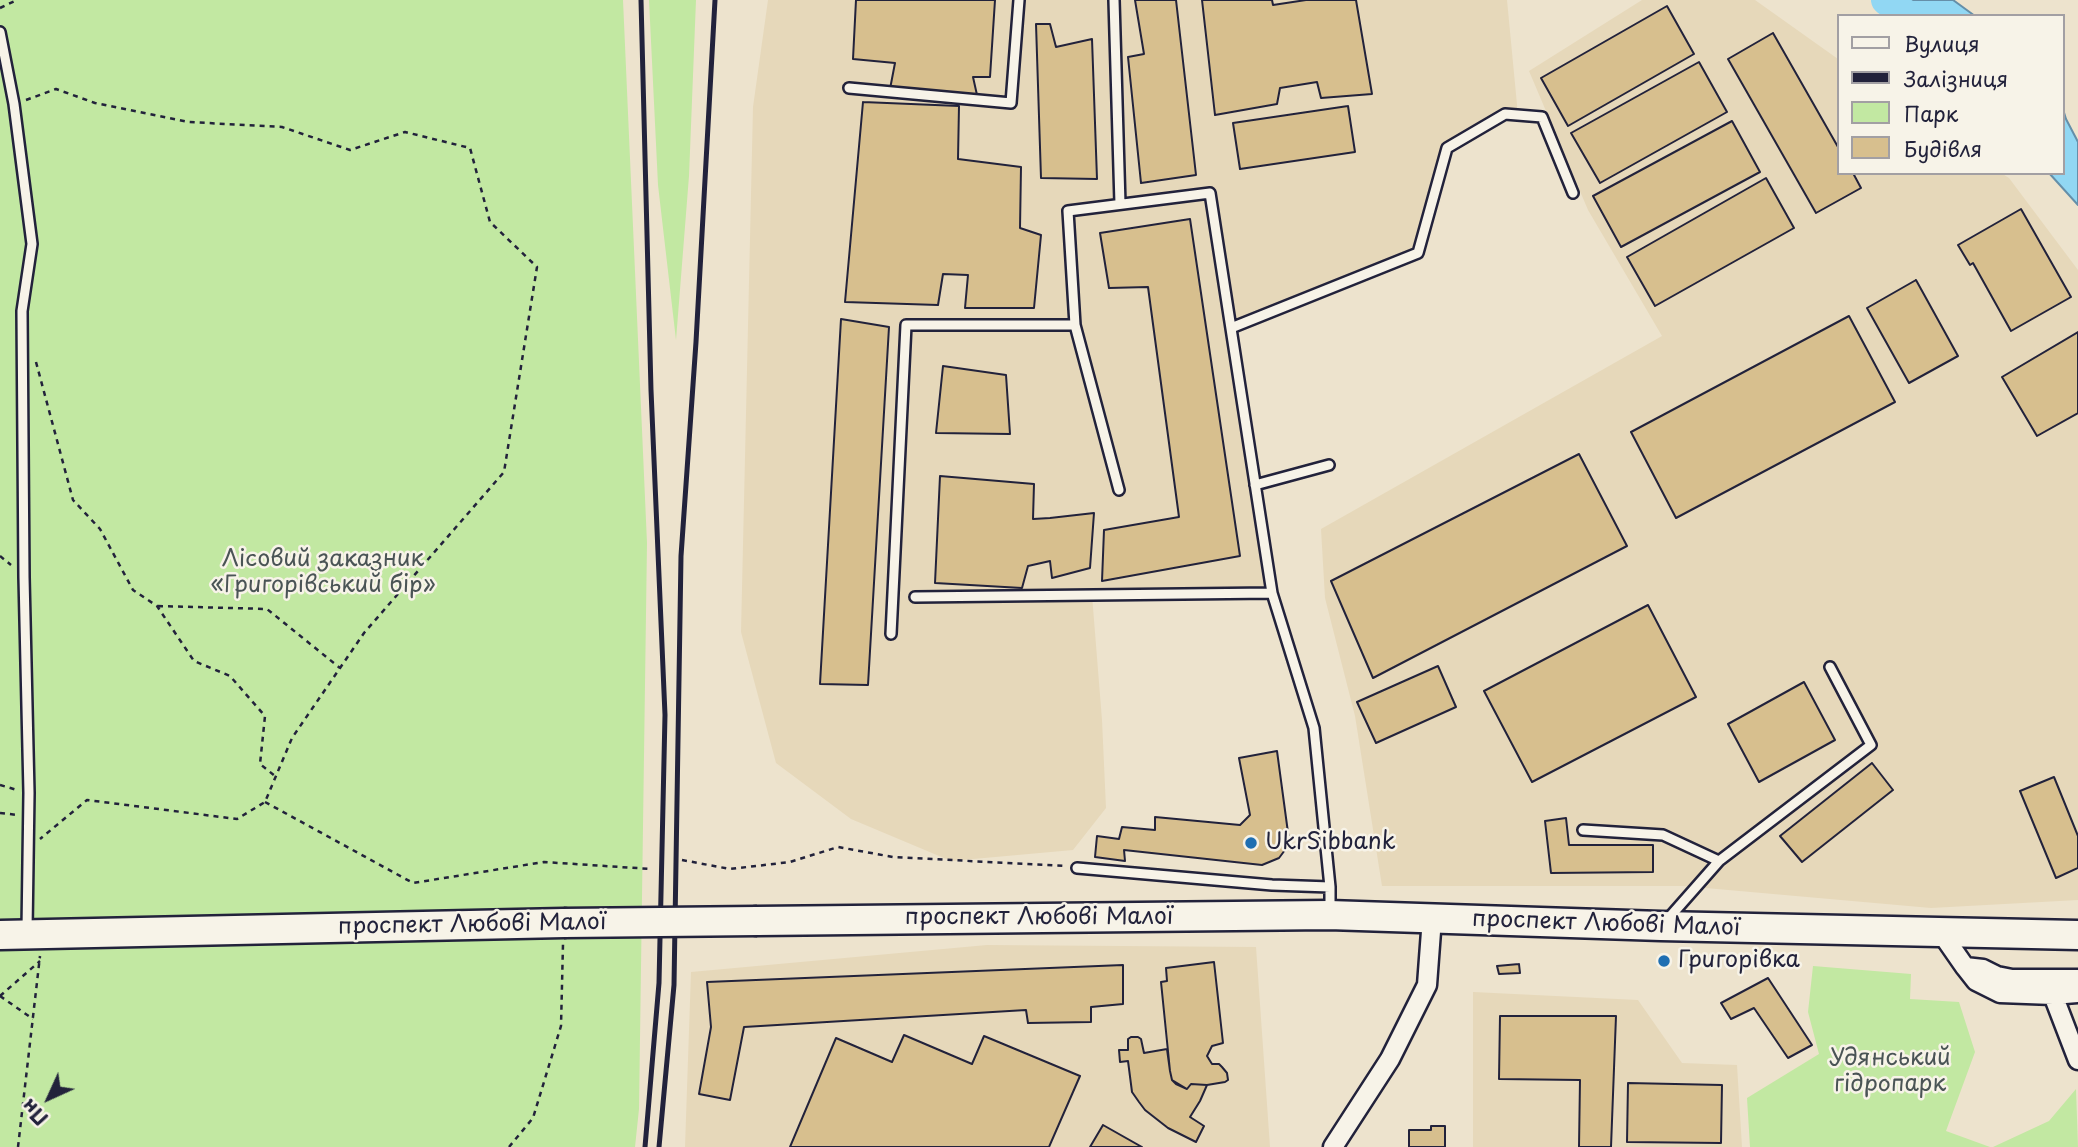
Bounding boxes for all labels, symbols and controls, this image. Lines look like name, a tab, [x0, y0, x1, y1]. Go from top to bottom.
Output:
legend	[1836, 14, 2064, 175]
text: Вулиця	[1904, 27, 1980, 59]
text: Залізниця	[1904, 62, 2008, 94]
text: Парк	[1904, 97, 1958, 129]
text: Будівля	[1904, 132, 1982, 164]
park label: Лісовий заказник «Григорівський бір»	[210, 546, 436, 600]
place label: UkrSibbank	[1265, 829, 1396, 857]
marker: UkrSibbank	[1243, 835, 1259, 851]
street label: проспект Любові Малої	[905, 904, 1173, 932]
street label: проспект Любові Малої	[1471, 906, 1741, 942]
street label: проспект Любові Малої	[338, 909, 606, 941]
place label: Григорівка	[1678, 947, 1800, 975]
marker: Григорівка	[1656, 953, 1672, 969]
park label: Удянський гідропарк	[1829, 1045, 1951, 1099]
north arrow	[14, 1063, 84, 1133]
text: Пн	[15, 1093, 54, 1132]

